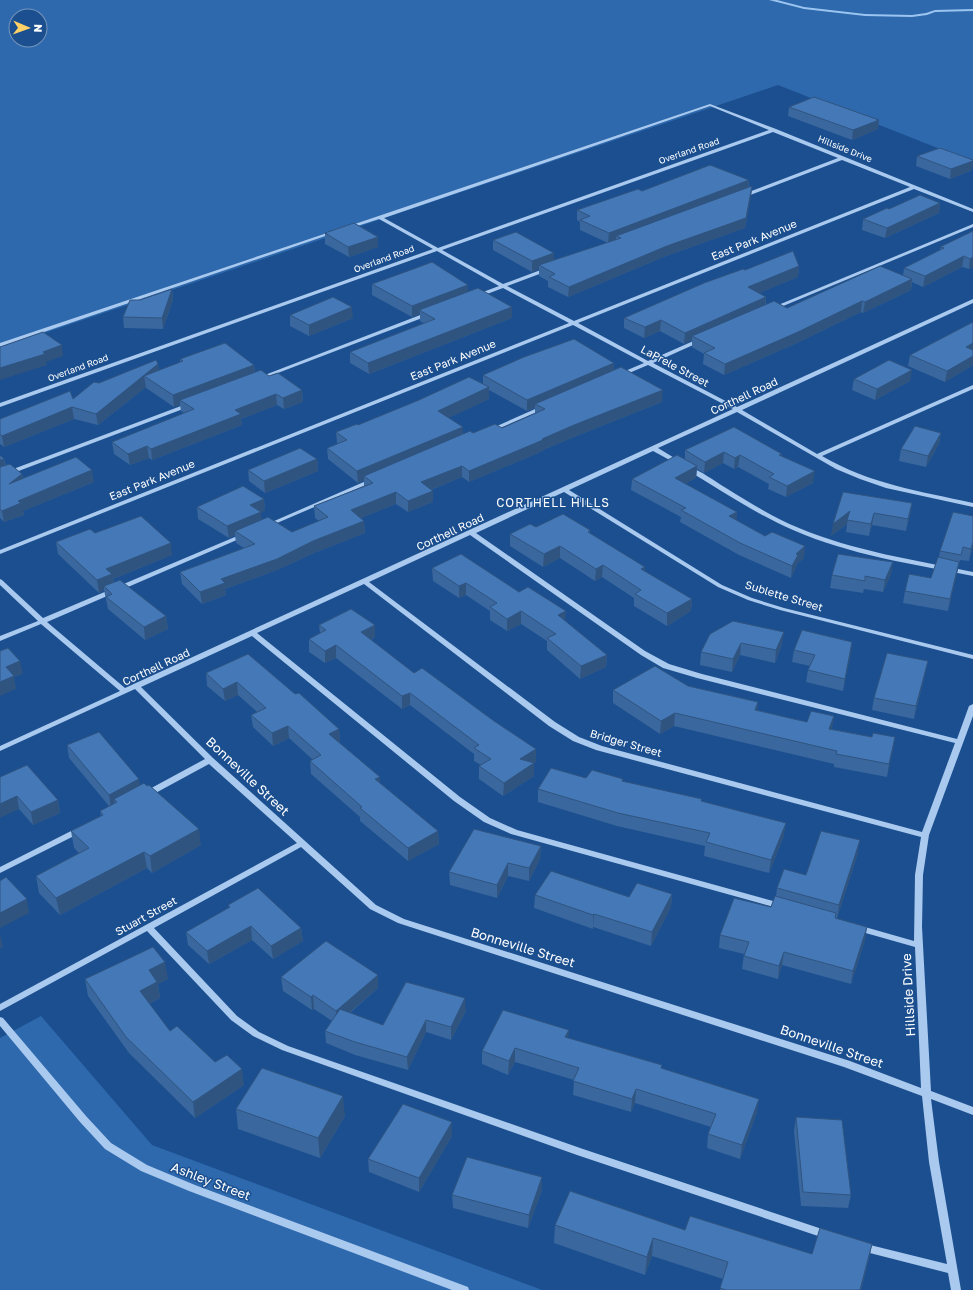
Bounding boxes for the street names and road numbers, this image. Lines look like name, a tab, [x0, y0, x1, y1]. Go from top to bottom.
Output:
street label: Hillside Drive	[816, 133, 874, 164]
street label: Overland Road	[657, 135, 721, 166]
street label: East Park Avenue	[709, 216, 799, 263]
street label: Overland Road	[352, 242, 416, 275]
street label: East Park Avenue	[408, 336, 498, 383]
street label: LaPrele Street	[639, 342, 712, 389]
street label: Overland Road	[46, 351, 110, 384]
street label: Corthell Road	[708, 374, 780, 417]
street label: East Park Avenue	[107, 456, 197, 503]
street label: Corthell Road	[414, 510, 486, 553]
street label: Sublette Street	[744, 578, 825, 614]
street label: Corthell Road	[120, 645, 192, 688]
street label: Bridger Street	[589, 726, 664, 759]
street label: Bonneville Street	[203, 733, 293, 819]
street label: Stuart Street	[113, 893, 179, 938]
street label: Bonneville Street	[469, 924, 577, 970]
street label: Hillside Drive	[898, 953, 918, 1037]
street label: Bonneville Street	[778, 1021, 886, 1071]
street label: Ashley Street	[169, 1159, 253, 1203]

